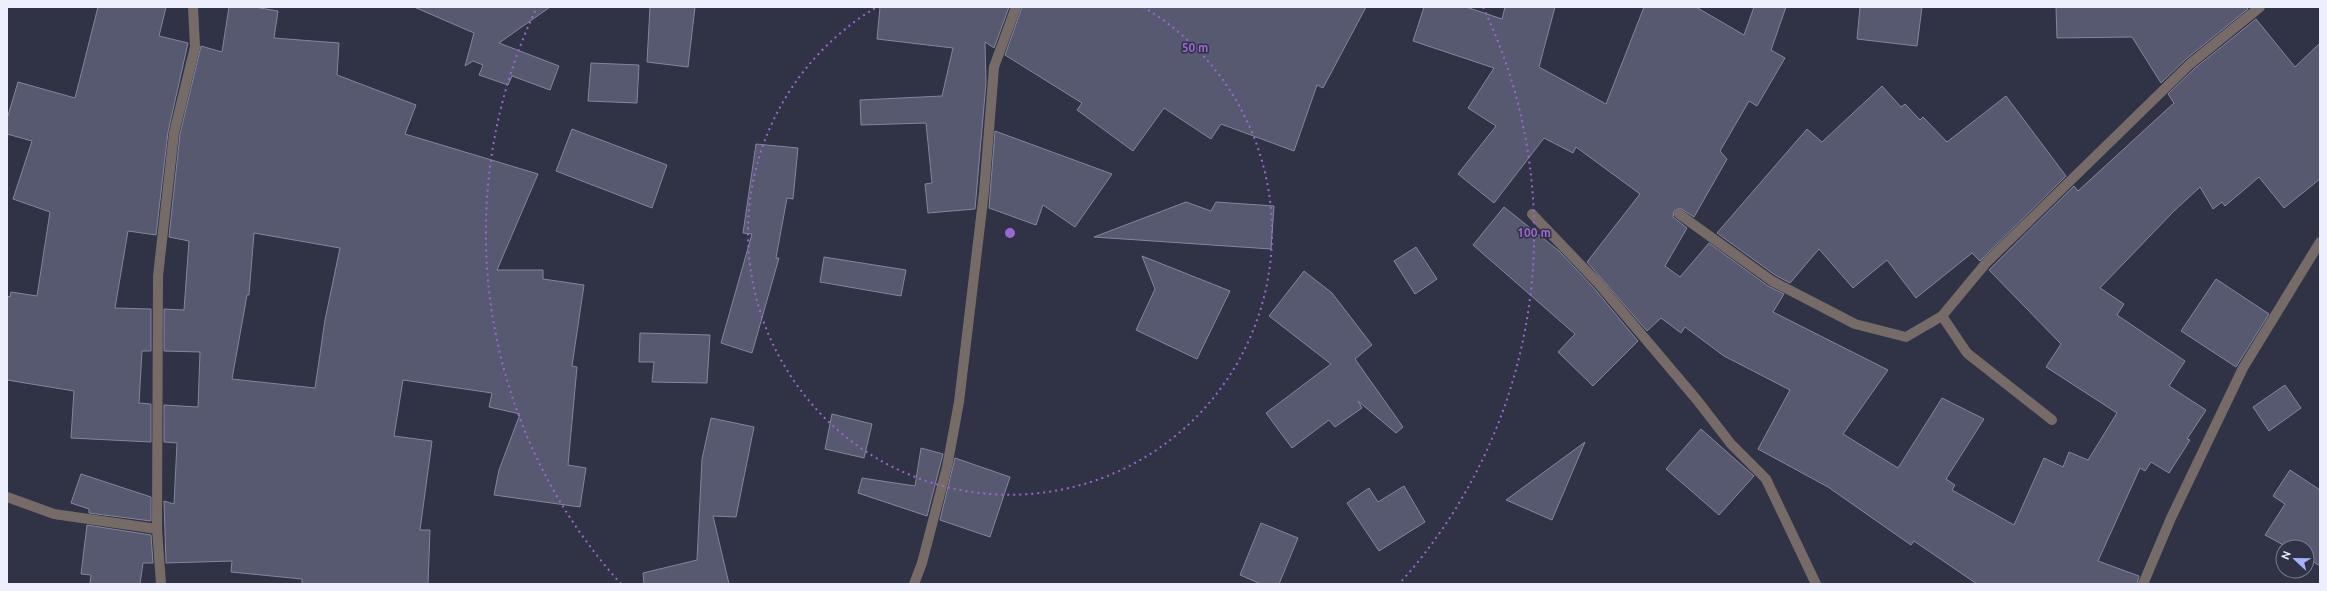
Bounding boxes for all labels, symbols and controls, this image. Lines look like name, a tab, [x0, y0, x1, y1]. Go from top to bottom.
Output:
text: 50 m	[1182, 41, 1208, 54]
centre of rings	[1003, 226, 1017, 240]
text: 100 m	[1517, 226, 1551, 239]
north arrow	[2275, 539, 2315, 579]
text: N	[2279, 549, 2293, 561]

